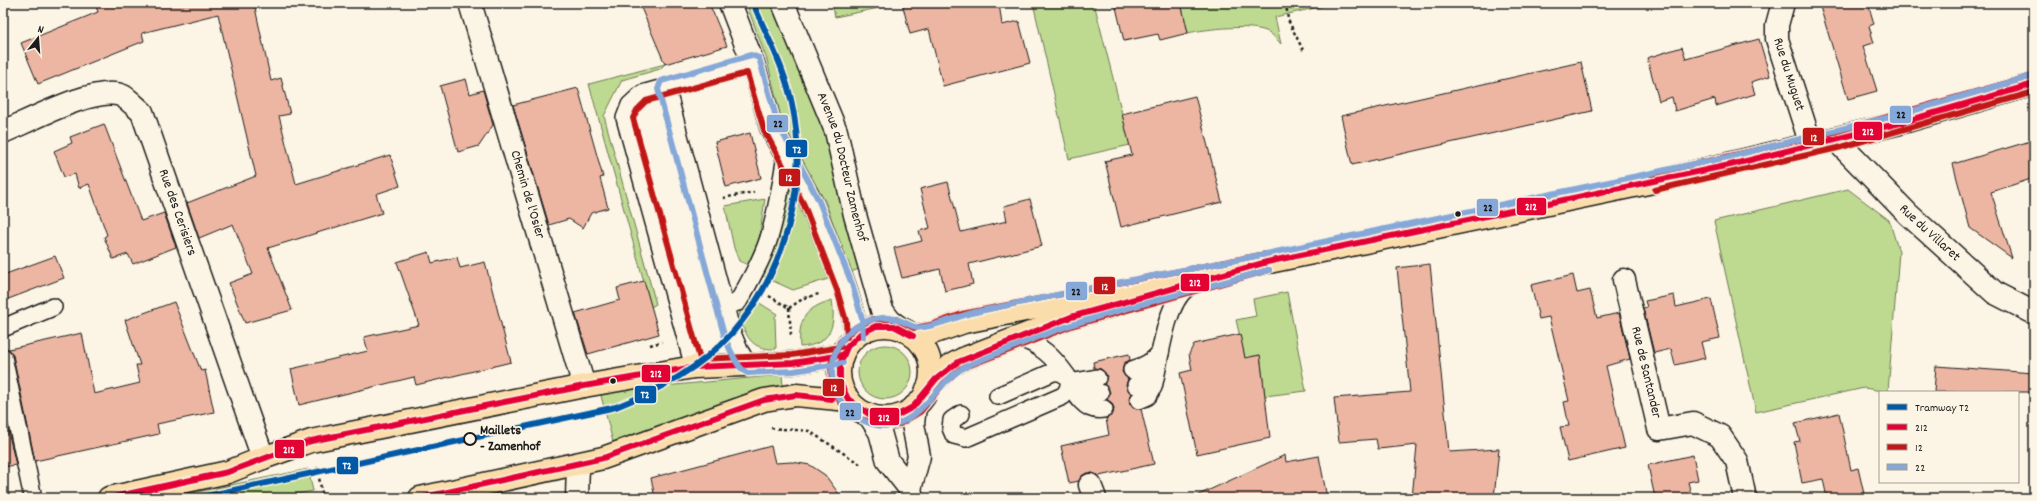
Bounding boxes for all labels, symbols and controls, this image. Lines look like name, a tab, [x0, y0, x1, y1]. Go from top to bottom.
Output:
north arrow	[18, 18, 58, 58]
text: N	[35, 22, 46, 39]
street label: Rue du Muguet	[1767, 35, 1809, 114]
street label: Avenue du Docteur Zamenhof	[811, 89, 873, 246]
line badge: 22	[1889, 105, 1912, 124]
text: 22	[1896, 108, 1906, 124]
line badge: 22	[766, 114, 789, 133]
text: 22	[773, 117, 783, 133]
line badge: 212	[1853, 121, 1883, 141]
text: 212	[1862, 125, 1874, 141]
line badge: 12	[1802, 127, 1825, 146]
text: 12	[1810, 131, 1818, 147]
line badge: T2	[785, 139, 808, 158]
text: T2	[792, 143, 802, 159]
street label: Chemin de l'Osier	[504, 148, 550, 242]
street label: Rue des Cerisiers	[153, 166, 202, 259]
line badge: 12	[778, 168, 801, 187]
text: 12	[785, 171, 793, 187]
line badge: 212	[1516, 197, 1547, 216]
line badge: 22	[1476, 198, 1499, 217]
text: 212	[1525, 200, 1537, 216]
street label: Rue du Villaret	[1894, 200, 1965, 267]
text: 22	[1483, 201, 1493, 217]
unlabelled marker	[1453, 209, 1463, 219]
line badge: 212	[1180, 273, 1210, 292]
line badge: 12	[1093, 276, 1116, 295]
text: 212	[1189, 276, 1201, 292]
text: 12	[1101, 280, 1109, 296]
line badge: 22	[1065, 281, 1088, 301]
text: 22	[1071, 285, 1081, 301]
street label: Rue de Santander	[1625, 325, 1666, 421]
line badge: 212	[641, 364, 671, 383]
text: 212	[650, 367, 662, 383]
unlabelled marker	[608, 376, 618, 386]
line badge: 12	[822, 378, 845, 397]
text: 12	[830, 381, 838, 397]
line badge: T2	[634, 385, 657, 404]
text: T2	[640, 388, 650, 404]
legend	[1879, 391, 2019, 483]
text: Tramway T2	[1915, 400, 1969, 417]
line badge: 22	[839, 402, 862, 421]
text: 22	[845, 406, 855, 422]
line badge: 212	[869, 407, 900, 426]
text: 212	[878, 411, 890, 427]
text: 212	[1915, 420, 1928, 437]
place label: Maillets - Zamenhof	[480, 421, 542, 457]
marker: Maillets - Zamenhof	[463, 432, 477, 446]
line badge: 212	[274, 439, 305, 459]
text: 12	[1915, 440, 1923, 457]
text: 212	[283, 443, 295, 459]
line badge: T2	[336, 456, 359, 475]
text: T2	[342, 459, 352, 475]
text: 22	[1915, 460, 1926, 477]

